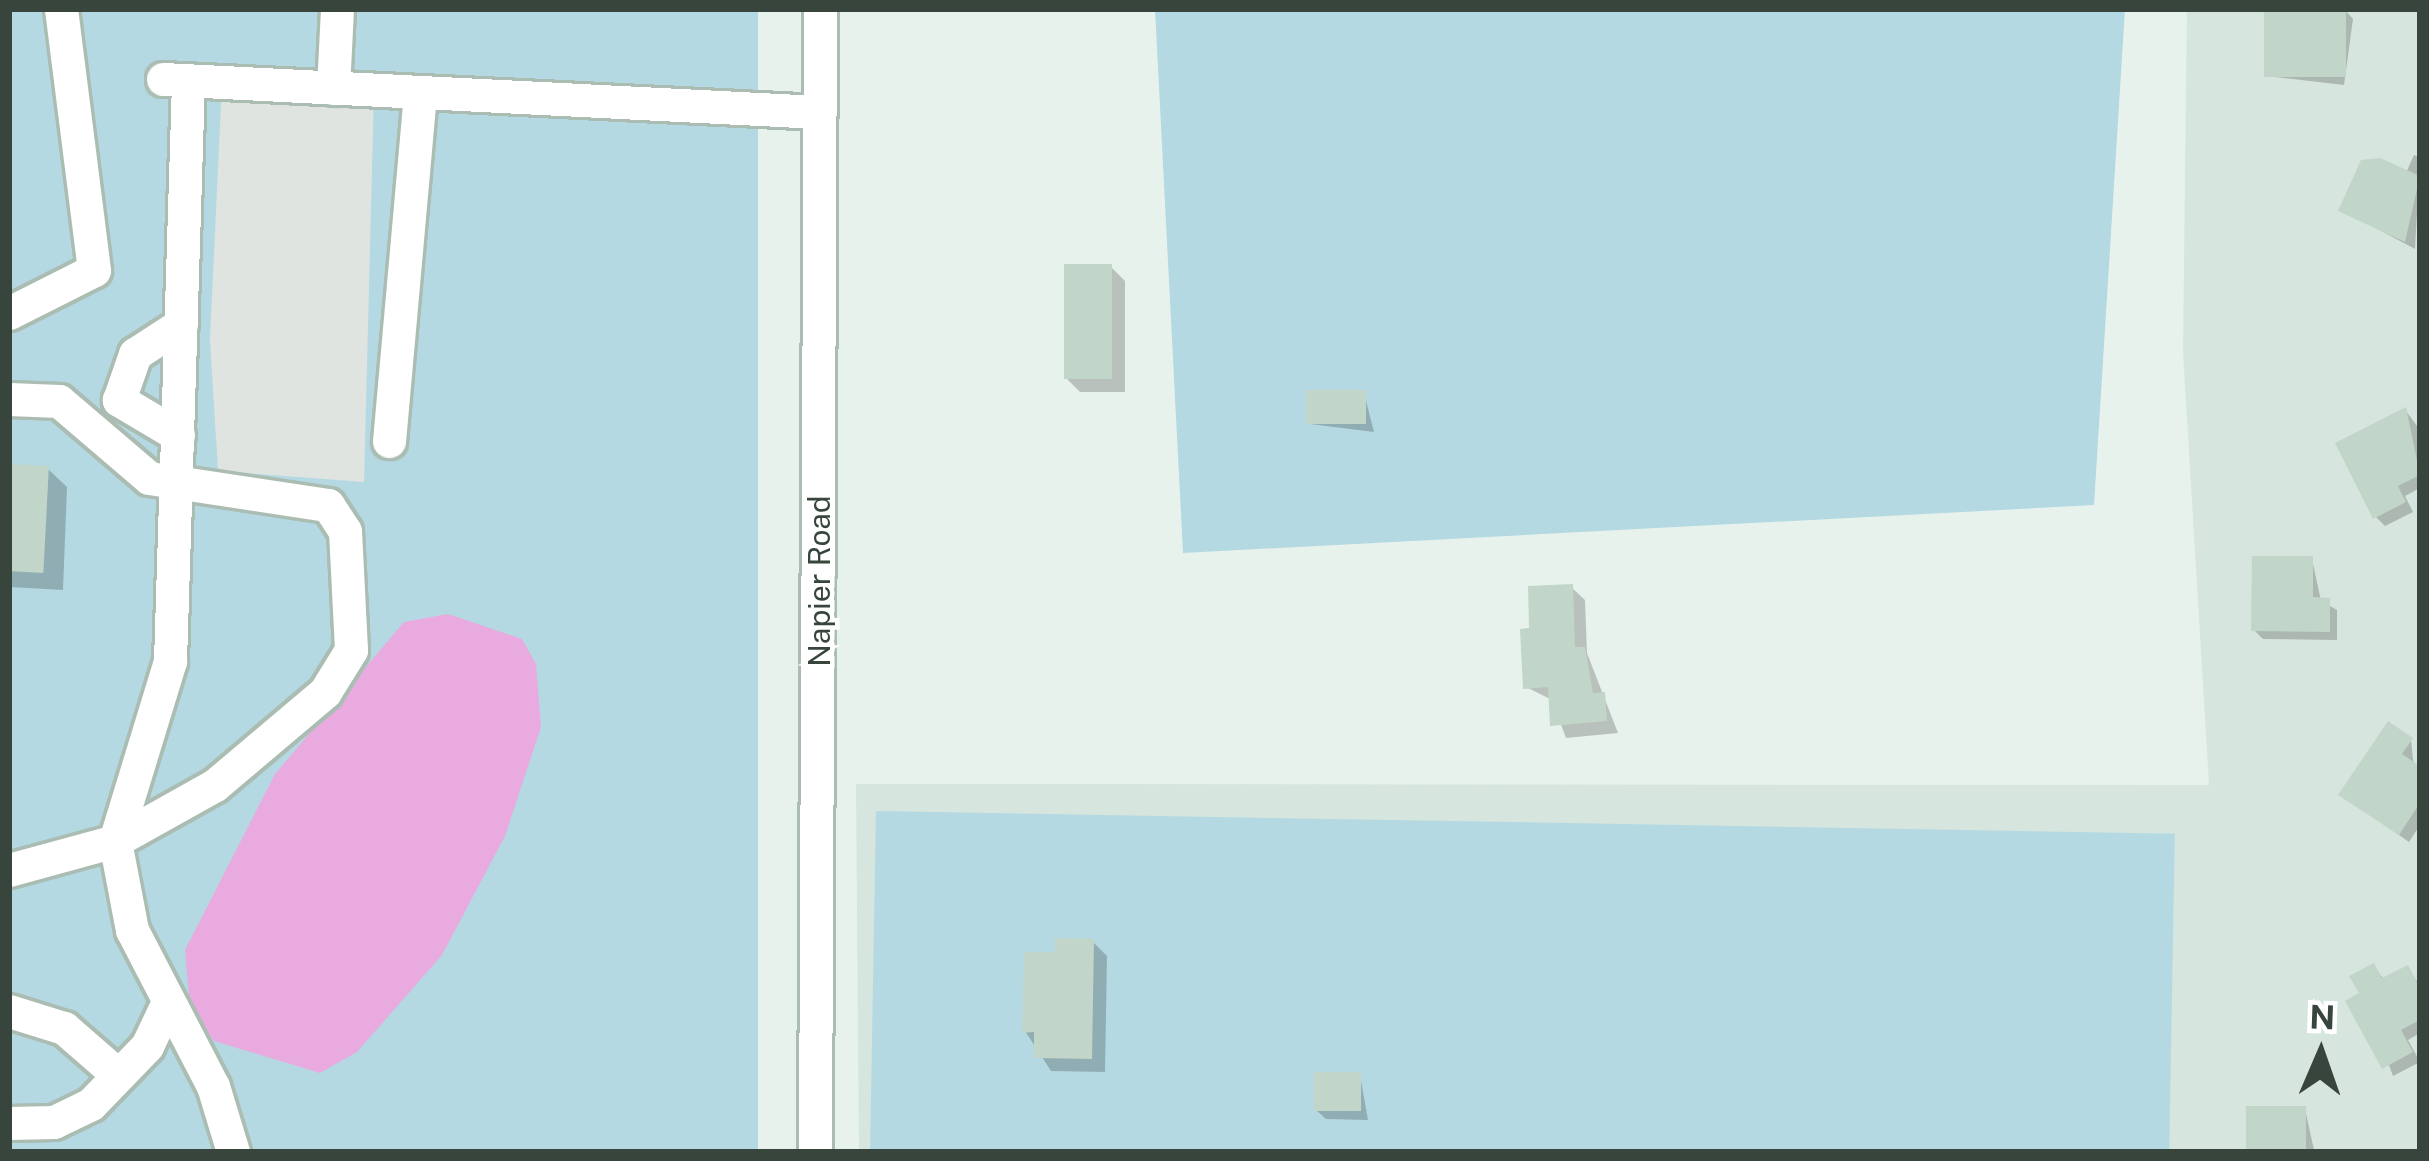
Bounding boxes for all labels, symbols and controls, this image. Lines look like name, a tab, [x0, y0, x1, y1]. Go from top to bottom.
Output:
street label: Napier Road	[801, 495, 837, 667]
north arrow	[2261, 993, 2381, 1113]
text: N	[2309, 998, 2336, 1036]

